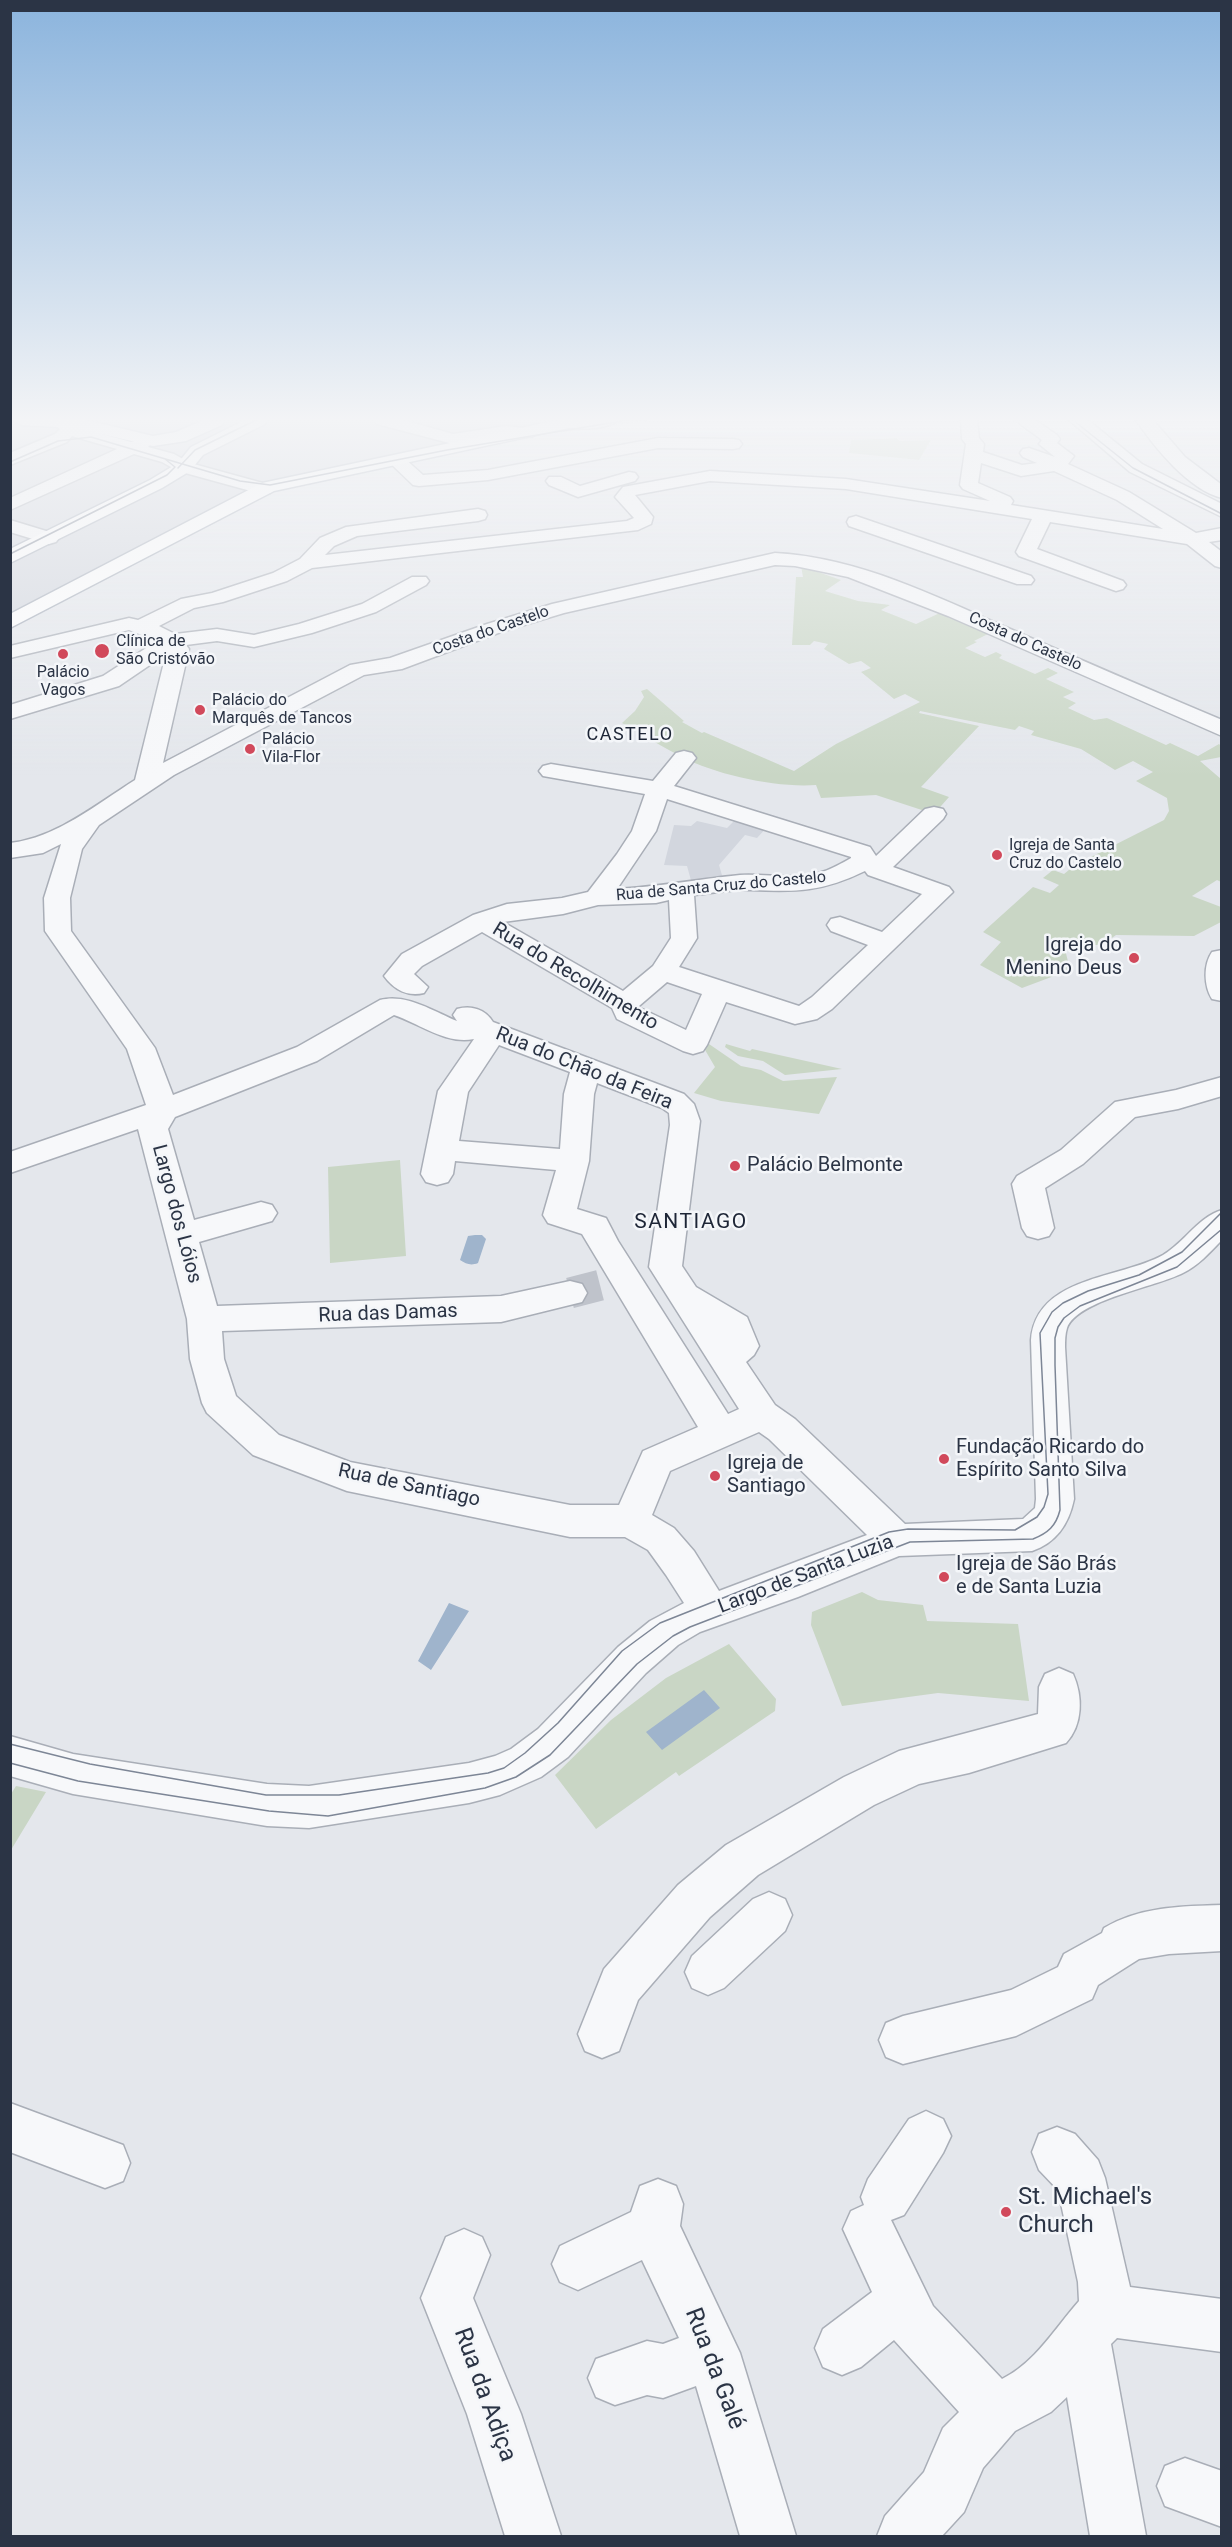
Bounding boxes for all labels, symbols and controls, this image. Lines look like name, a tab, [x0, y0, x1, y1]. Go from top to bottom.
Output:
street label: Costa do Castelo	[430, 602, 552, 660]
street label: Costa do Castelo	[965, 608, 1085, 676]
place label: Clínica de São Cristóvão	[116, 632, 215, 670]
marker: Clínica de São Cristóvão	[93, 642, 111, 660]
marker: Palácio Vagos	[56, 647, 70, 661]
place label: Palácio Vagos	[37, 663, 89, 701]
place label: Palácio do Marquês de Tancos	[212, 691, 352, 729]
marker: Palácio do Marquês de Tancos	[193, 703, 207, 717]
district label: CASTELO	[586, 724, 674, 746]
place label: Palácio Vila-Flor	[262, 730, 320, 768]
marker: Palácio Vila-Flor	[243, 742, 257, 756]
place label: Igreja de Santa Cruz do Castelo	[1009, 836, 1122, 874]
marker: Igreja de Santa Cruz do Castelo	[990, 848, 1004, 862]
street label: Rua de Santa Cruz do Castelo	[615, 868, 827, 906]
street label: Rua do Recolhimento	[488, 918, 662, 1036]
place label: Igreja do Menino Deus	[1006, 934, 1122, 981]
marker: Igreja do Menino Deus	[1127, 951, 1141, 965]
street label: Rua do Chão da Feira	[492, 1023, 676, 1115]
street label: Largo dos Lóios	[146, 1142, 206, 1286]
place label: Palácio Belmonte	[747, 1154, 903, 1178]
marker: Palácio Belmonte	[728, 1159, 742, 1173]
district label: SANTIAGO	[634, 1210, 748, 1236]
street label: Rua das Damas	[318, 1300, 458, 1328]
place label: Fundação Ricardo do Espírito Santo Silva	[956, 1436, 1144, 1483]
place label: Igreja de Santiago	[727, 1452, 806, 1499]
marker: Fundação Ricardo do Espírito Santo Silva	[937, 1452, 951, 1466]
street label: Rua de Santiago	[336, 1459, 482, 1513]
marker: Igreja de Santiago	[708, 1469, 722, 1483]
street label: Largo de Santa Luzia	[715, 1530, 897, 1620]
place label: Igreja de São Brás e de Santa Luzia	[956, 1553, 1117, 1600]
marker: Igreja de São Brás e de Santa Luzia	[937, 1570, 951, 1584]
place label: St. Michael's Church	[1018, 2184, 1152, 2240]
marker: St. Michael's Church	[999, 2205, 1013, 2219]
street label: Rua da Galé	[678, 2304, 750, 2434]
street label: Rua da Adiça	[446, 2324, 522, 2466]

